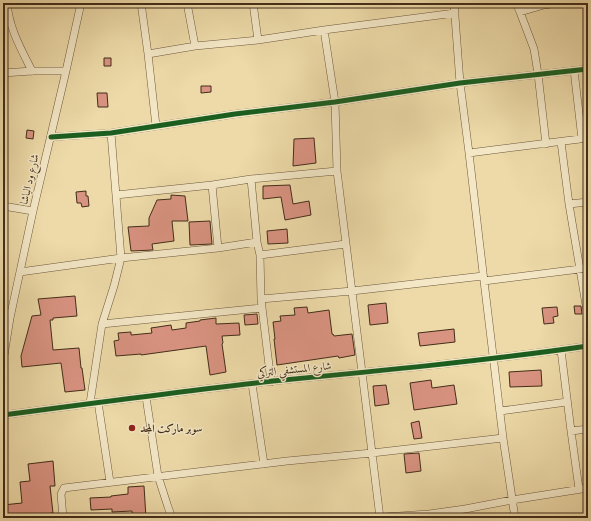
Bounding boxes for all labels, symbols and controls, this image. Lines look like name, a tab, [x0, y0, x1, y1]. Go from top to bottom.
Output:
street label: شارع ود الباشا	[17, 153, 45, 206]
street label: شارع المستشفي التركي	[256, 358, 332, 384]
place label: سوبر ماركت المجد	[140, 422, 202, 436]
marker: سوبر ماركت المجد	[127, 423, 137, 433]

